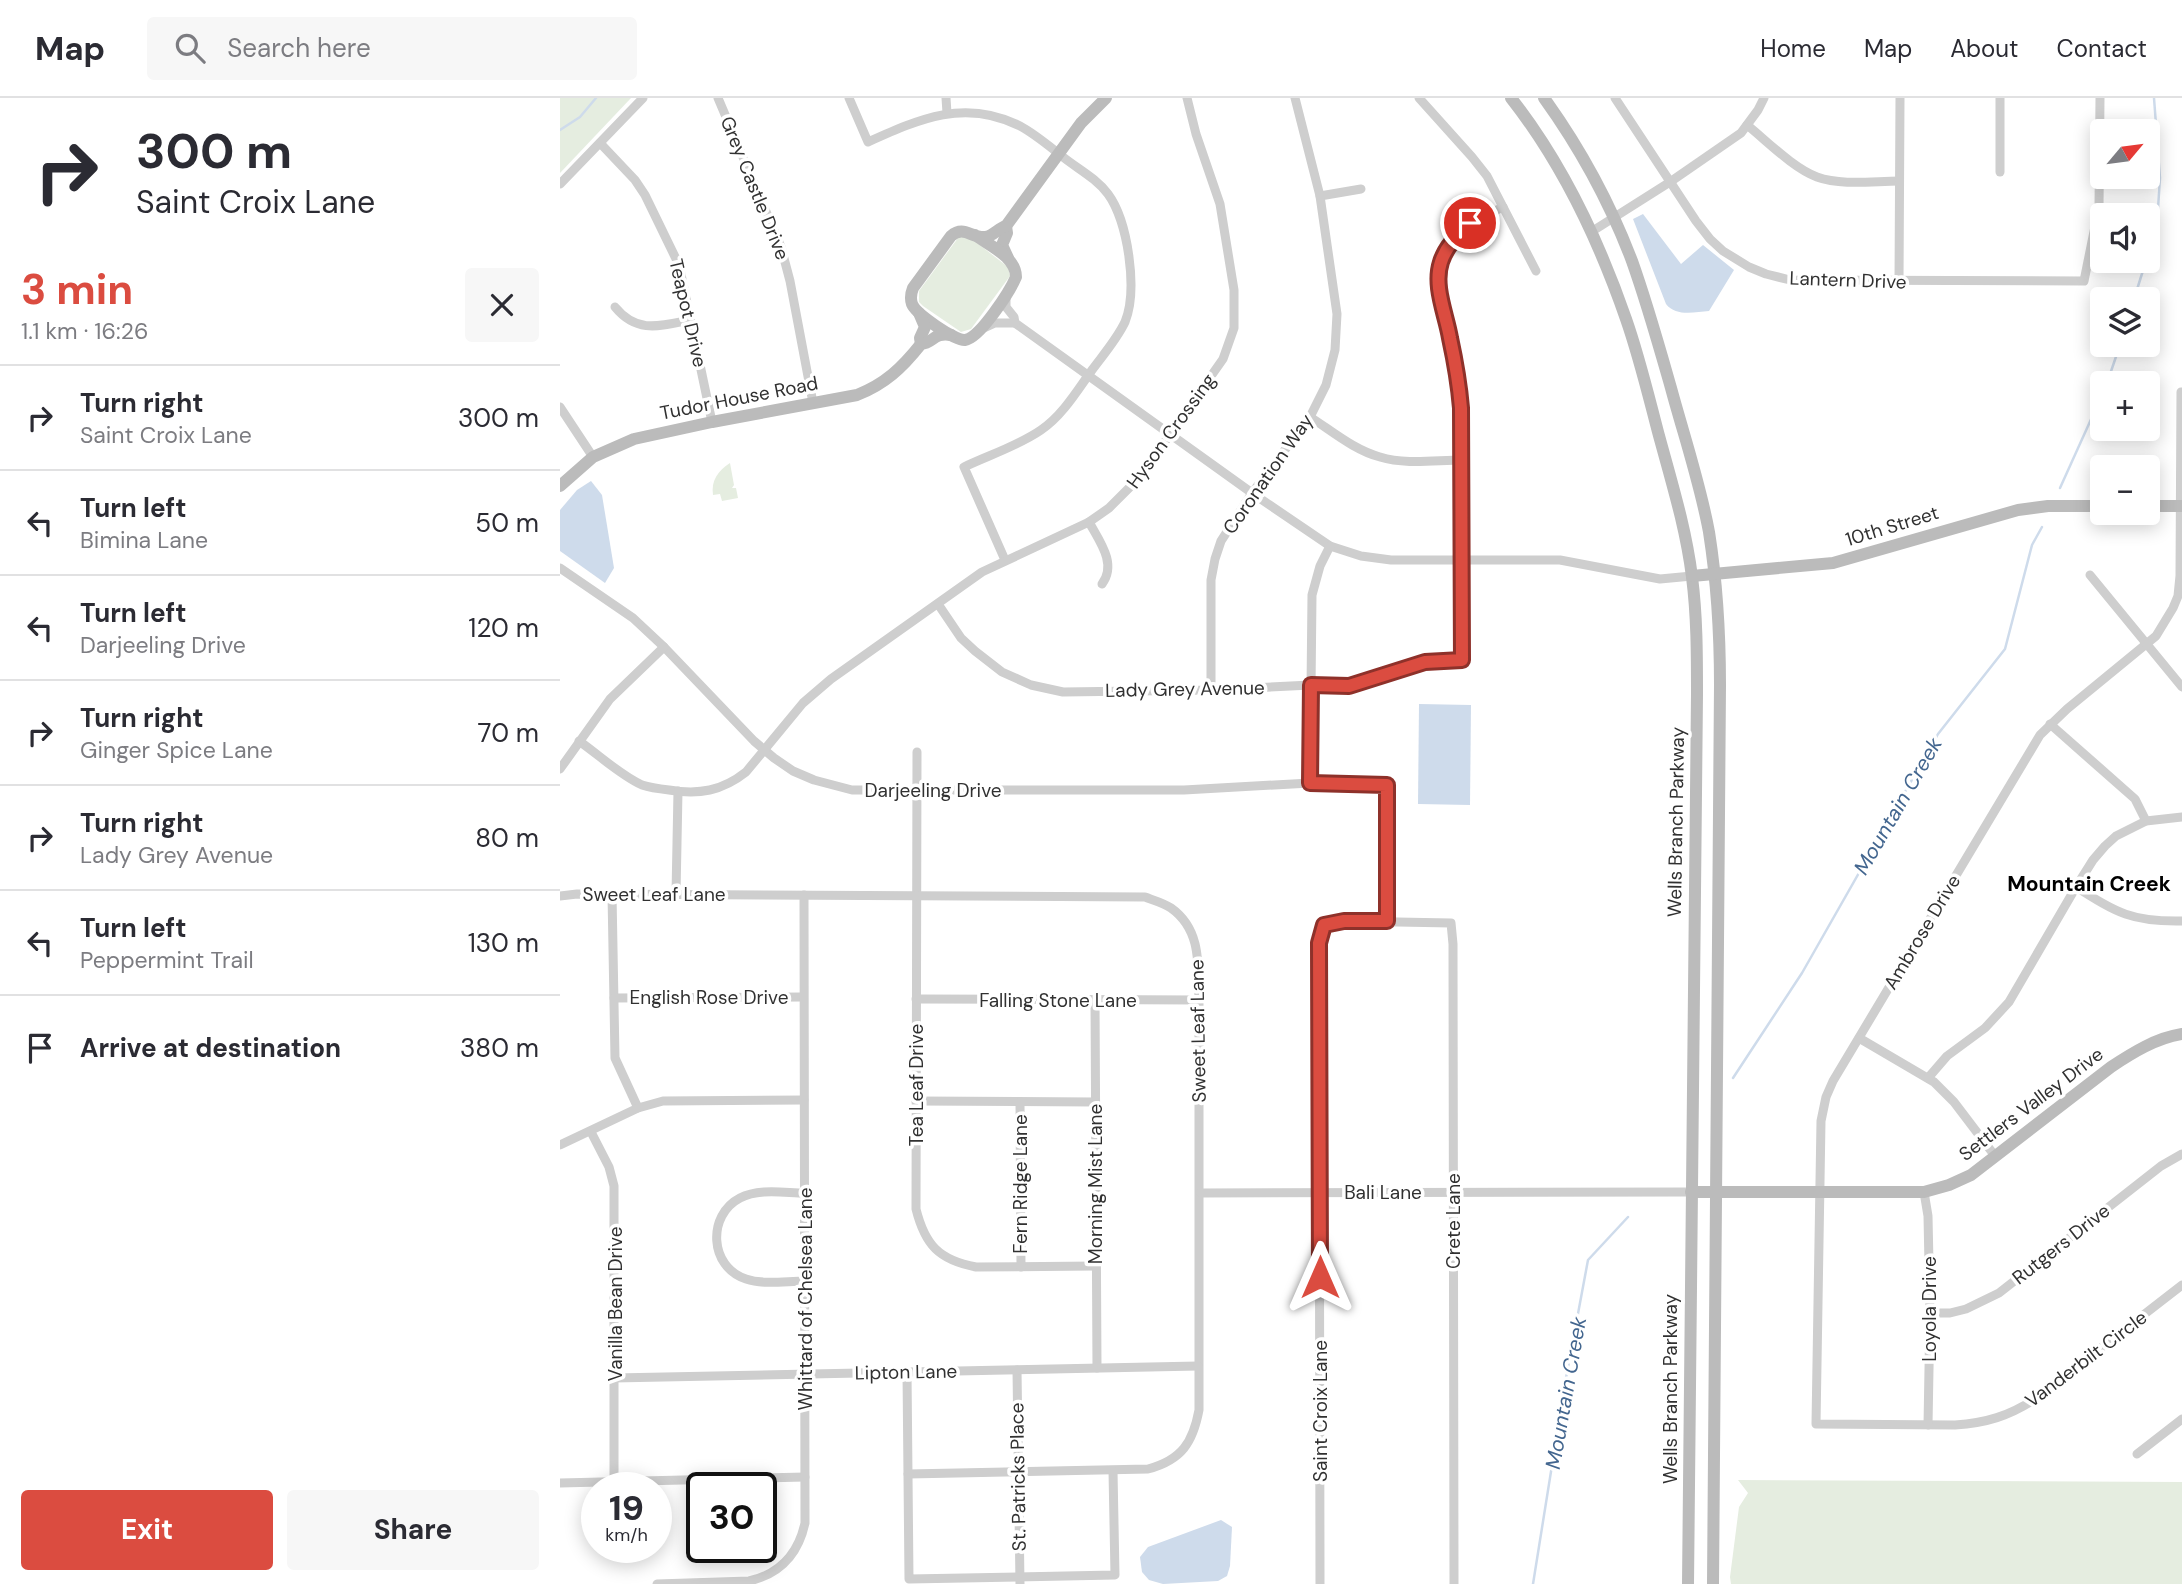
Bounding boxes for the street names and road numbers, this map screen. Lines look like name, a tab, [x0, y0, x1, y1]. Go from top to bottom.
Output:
street label: Grey Castle Drive	[715, 113, 795, 263]
street label: Teapot Drive	[663, 256, 713, 370]
street label: Lantern Drive	[1789, 265, 1907, 295]
street label: Hyson Crossing	[1121, 368, 1221, 494]
street label: Tudor House Road	[658, 370, 820, 426]
street label: Coronation Way	[1217, 409, 1319, 539]
street label: 10th Street	[1842, 500, 1942, 552]
street label: Lady Grey Avenue	[1105, 675, 1265, 703]
street label: Wells Branch Parkway	[1662, 726, 1690, 917]
street label: Darjeeling Drive	[865, 778, 1002, 803]
street label: Ambrose Drive	[1878, 870, 1966, 994]
street label: Sweet Leaf Lane	[582, 882, 726, 907]
street label: Sweet Leaf Lane	[1184, 959, 1212, 1103]
street label: English Rose Drive	[630, 985, 788, 1010]
street label: Falling Stone Lane	[979, 988, 1137, 1013]
street label: Tea Leaf Drive	[904, 1024, 929, 1146]
street label: Settlers Valley Drive	[1954, 1042, 2108, 1166]
street label: Morning Mist Lane	[1083, 1104, 1108, 1264]
street label: Fern Ridge Lane	[1008, 1114, 1033, 1254]
street label: Crete Lane	[1441, 1173, 1466, 1269]
street label: Bali Lane	[1344, 1180, 1422, 1205]
street label: Whittard of Chelsea Lane	[793, 1188, 818, 1410]
street label: Rutgers Drive	[2007, 1198, 2115, 1290]
street label: Vanilla Bean Drive	[603, 1227, 628, 1381]
street label: Loyola Drive	[1917, 1256, 1942, 1362]
street label: Wells Branch Parkway	[1658, 1293, 1683, 1484]
street label: Vanderbilt Circle	[2020, 1305, 2152, 1413]
street label: Saint Croix Lane	[1308, 1340, 1333, 1482]
street label: Lipton Lane	[855, 1359, 957, 1385]
street label: St. Patricks Place	[1004, 1402, 1032, 1552]

